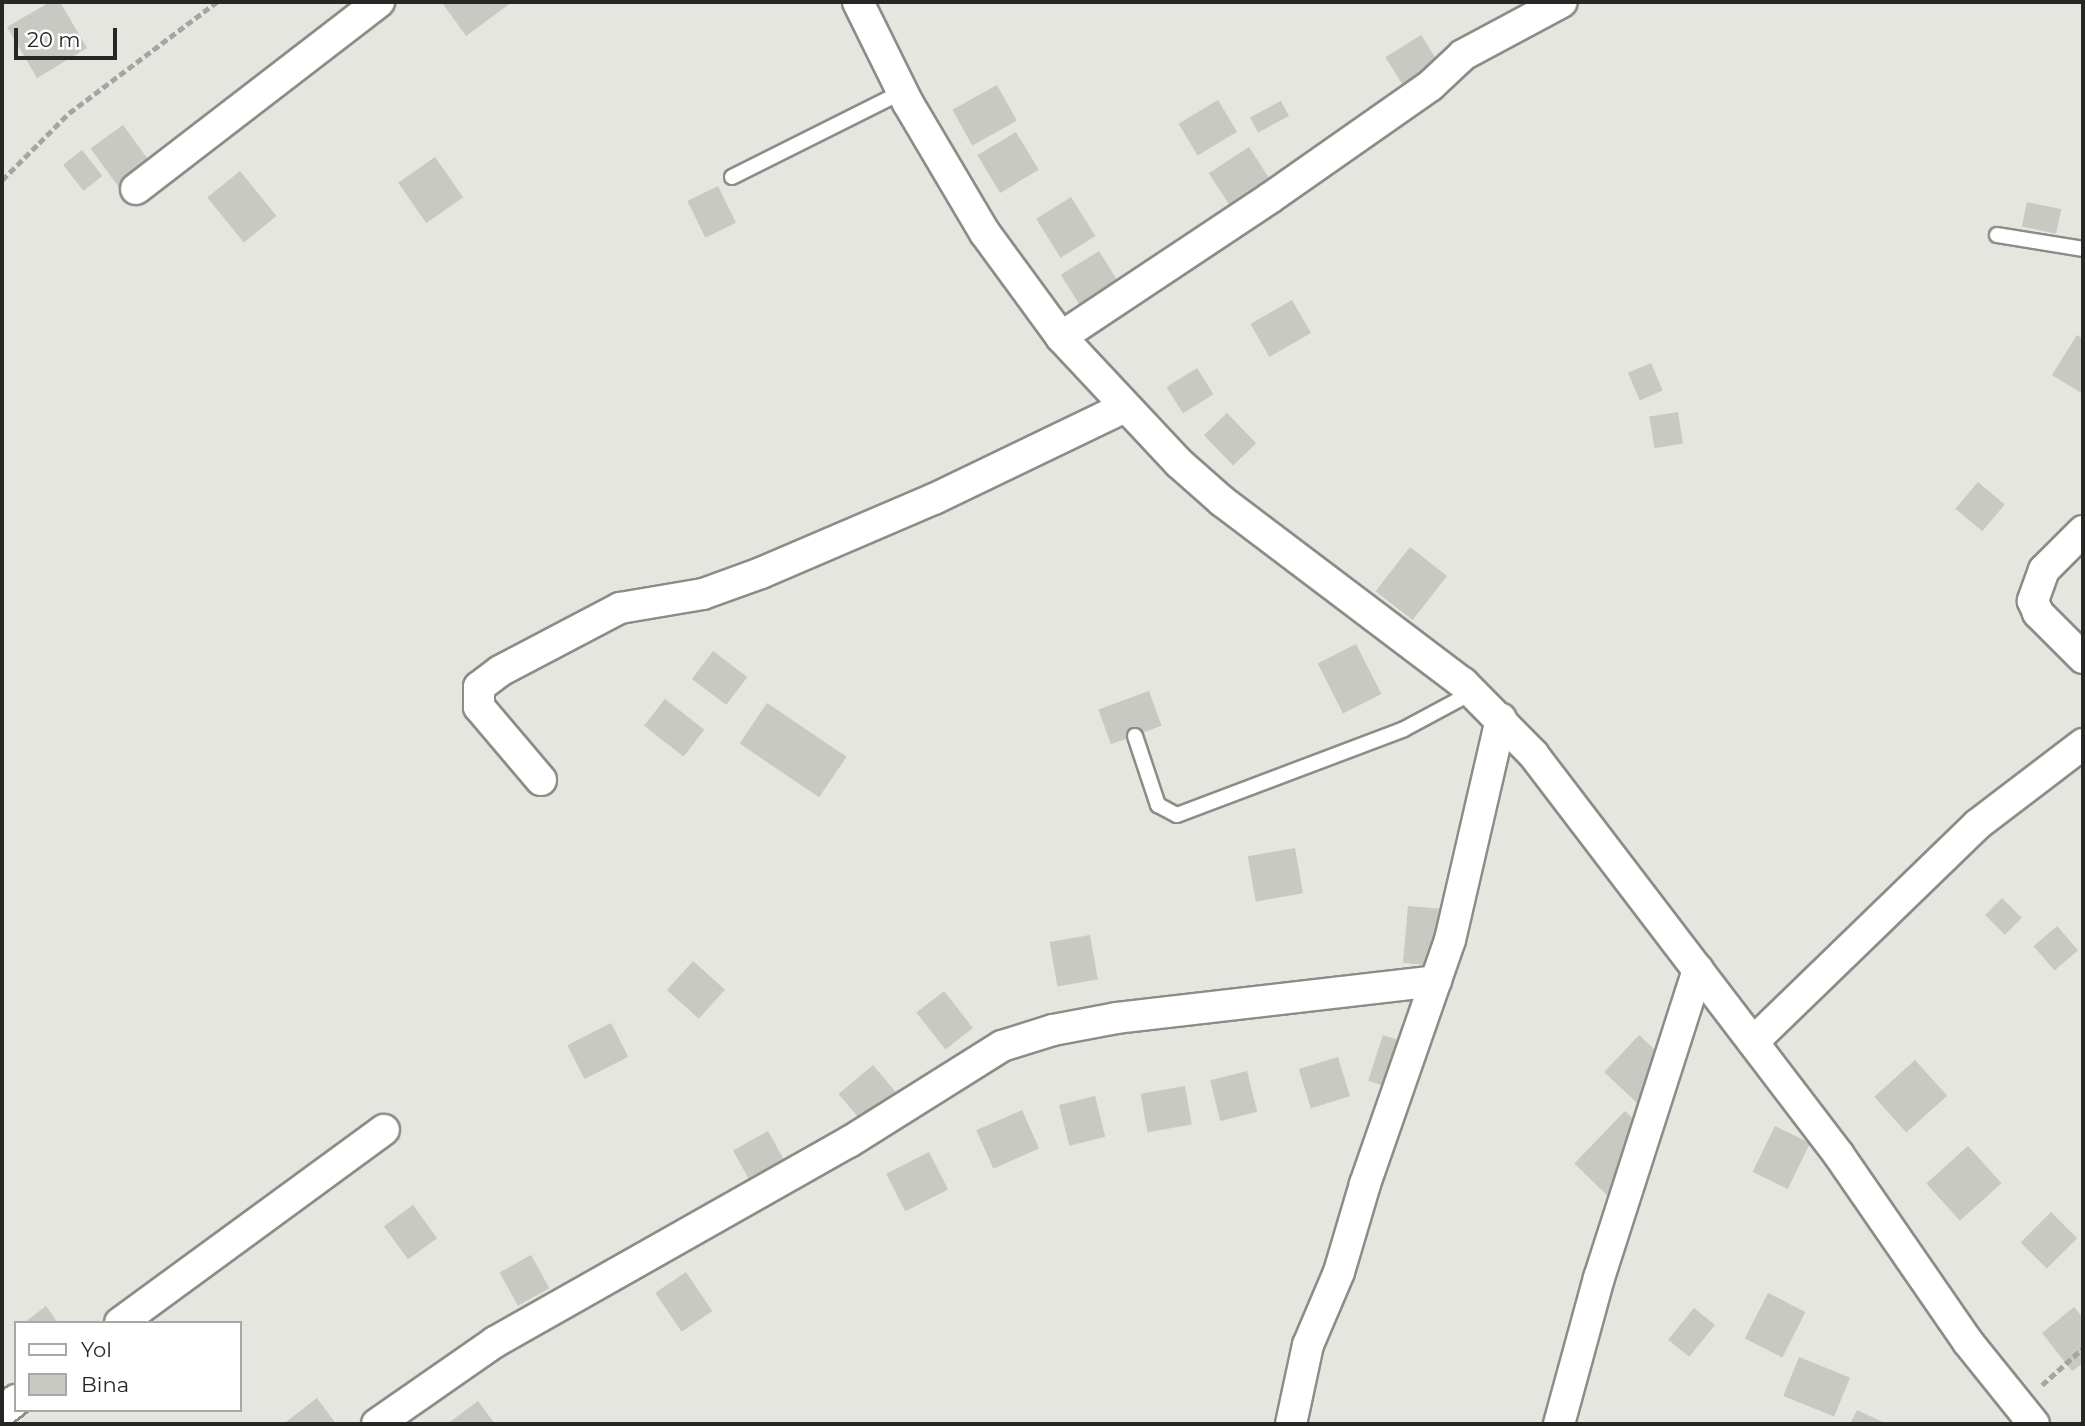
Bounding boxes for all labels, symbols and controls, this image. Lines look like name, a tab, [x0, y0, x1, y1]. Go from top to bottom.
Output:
scale bar	[18, 14, 121, 58]
text: 20 m	[27, 27, 81, 52]
legend	[14, 1321, 242, 1412]
text: Yol	[81, 1337, 112, 1362]
text: Bina	[81, 1372, 129, 1397]

